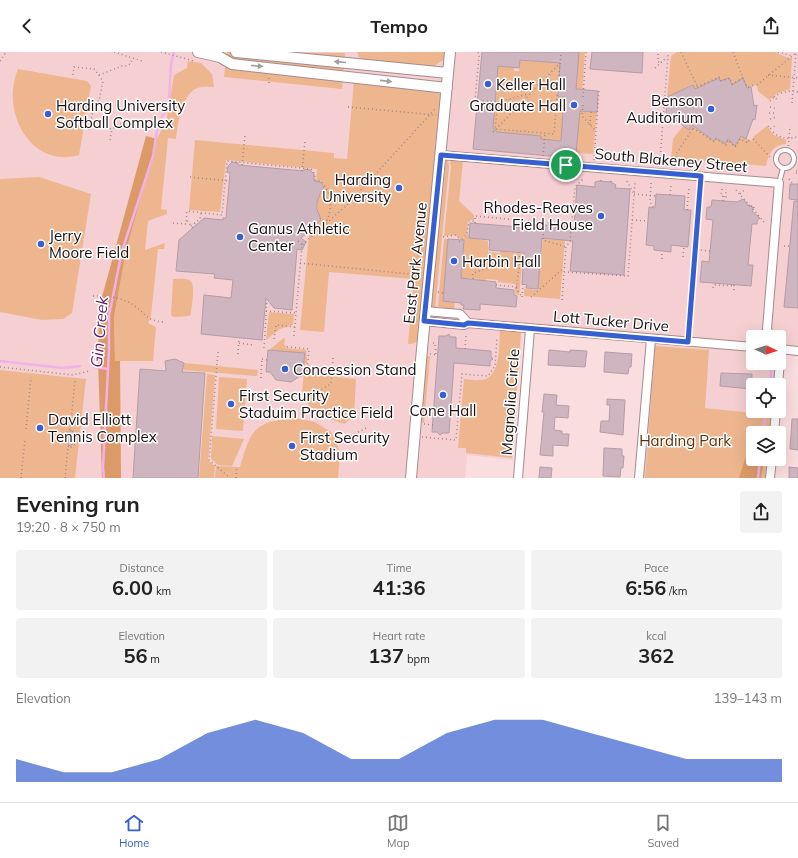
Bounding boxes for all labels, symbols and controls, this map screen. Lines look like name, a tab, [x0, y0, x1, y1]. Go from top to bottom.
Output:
icon: back	[16, 15, 38, 37]
text: Tempo	[370, 15, 428, 38]
icon: share	[760, 15, 782, 37]
one-way arrow	[334, 59, 346, 65]
one-way arrow	[251, 63, 263, 70]
place label: Keller Hall	[496, 75, 566, 94]
one-way arrow	[380, 78, 392, 84]
marker: Keller Hall	[483, 79, 493, 89]
place label: Benson Auditorium	[626, 91, 703, 127]
place label: Harding University Softball Complex	[56, 96, 185, 132]
place label: Graduate Hall	[469, 96, 566, 115]
marker: Graduate Hall	[569, 100, 579, 110]
marker: Benson Auditorium	[706, 104, 716, 114]
marker: Harding University Softball Complex	[43, 109, 53, 119]
street label: South Blakeney Street	[594, 144, 748, 176]
pin	[549, 148, 583, 182]
icon: arrive	[555, 154, 577, 176]
place label: Harding University	[322, 170, 391, 206]
marker: Harding University	[394, 183, 404, 193]
place label: Rhodes-Reaves Field House	[483, 198, 593, 234]
street label: East Park Avenue	[399, 201, 431, 325]
marker: Rhodes-Reaves Field House	[596, 211, 606, 221]
place label: Ganus Athletic Center	[248, 219, 350, 255]
place label: Jerry Moore Field	[49, 226, 129, 262]
marker: Ganus Athletic Center	[235, 232, 245, 242]
marker: Jerry Moore Field	[36, 239, 46, 249]
place label: Harbin Hall	[462, 252, 541, 271]
marker: Harbin Hall	[449, 256, 459, 266]
water label: Gin Creek	[86, 295, 112, 368]
street label: Lott Tucker Drive	[552, 306, 670, 336]
north arrow	[746, 330, 786, 370]
map controls	[746, 330, 786, 466]
street label: Magnolia Circle	[497, 348, 523, 456]
place label: Concession Stand	[293, 360, 417, 379]
marker: Concession Stand	[280, 364, 290, 374]
button: locate	[746, 378, 786, 418]
place label: First Security Staduim Practice Field	[239, 386, 393, 422]
marker: Cone Hall	[438, 390, 448, 400]
marker: First Security Staduim Practice Field	[226, 399, 236, 409]
place label: Cone Hall	[410, 401, 476, 420]
place label: David Elliott Tennis Complex	[48, 410, 157, 446]
marker: David Elliott Tennis Complex	[35, 423, 45, 433]
button: layers	[746, 426, 786, 466]
place label: First Security Stadium	[300, 428, 390, 464]
park label: Harding Park	[639, 431, 731, 450]
marker: First Security Stadium	[287, 441, 297, 451]
text: Evening run	[16, 490, 140, 518]
button: share	[740, 491, 782, 533]
text: 19:20 · 8 × 750 m	[16, 519, 121, 535]
text: Distance	[119, 561, 164, 575]
text: Time	[387, 561, 411, 575]
text: Pace	[644, 561, 669, 575]
text: 6.00	[112, 575, 153, 600]
text: 41:36	[373, 575, 425, 600]
text: 6:56	[625, 575, 666, 600]
text: km	[153, 584, 171, 598]
text: /km	[666, 584, 687, 598]
text: Elevation	[118, 629, 165, 643]
text: Heart rate	[373, 629, 425, 643]
text: kcal	[646, 629, 666, 643]
text: 56	[123, 643, 147, 668]
text: 137	[368, 643, 404, 668]
text: 362	[638, 643, 674, 668]
text: m	[147, 652, 160, 666]
text: bpm	[404, 652, 430, 666]
text: Elevation	[16, 690, 71, 706]
text: 139–143 m	[714, 690, 782, 706]
tab: Home	[119, 812, 149, 850]
tab: Map	[387, 812, 410, 850]
tab: Saved	[647, 812, 679, 850]

